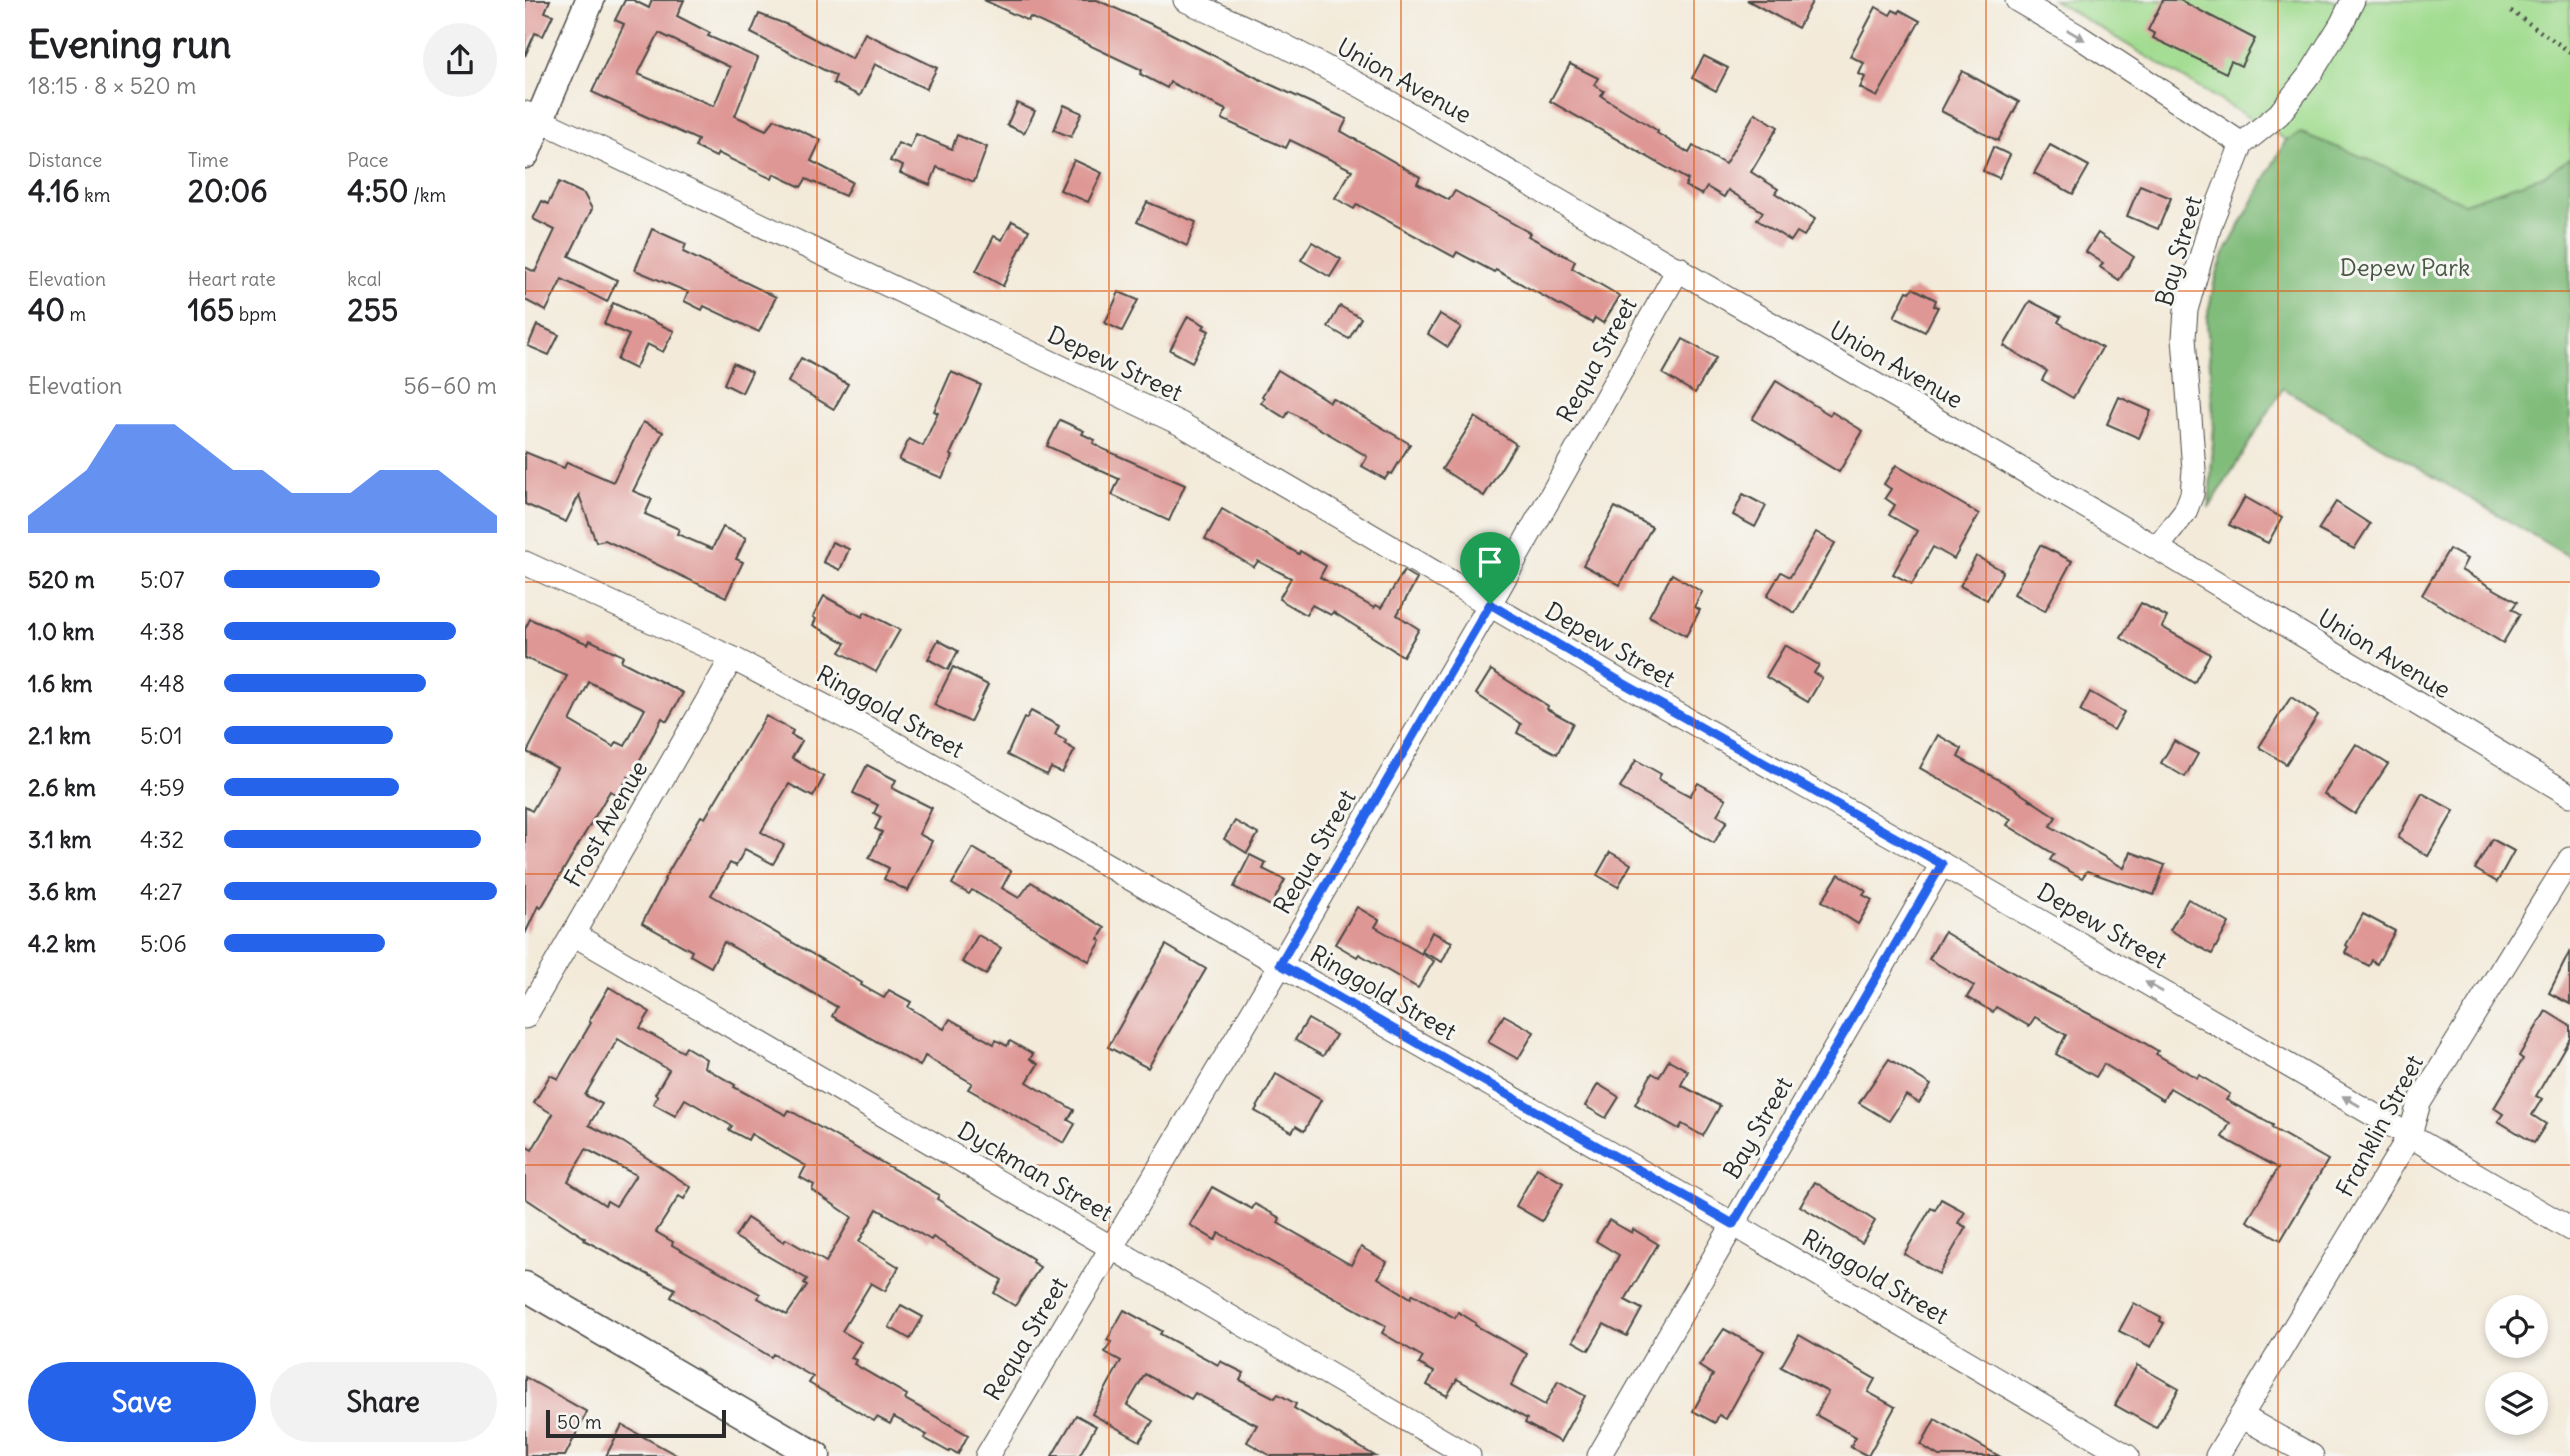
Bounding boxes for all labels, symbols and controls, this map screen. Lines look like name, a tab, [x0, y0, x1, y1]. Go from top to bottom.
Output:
text: Evening run	[28, 21, 231, 68]
button: share	[423, 23, 497, 97]
one-way arrow	[2066, 28, 2085, 41]
street label: Union Avenue	[1332, 31, 1477, 129]
text: 18:15 · 8 × 520 m	[28, 71, 196, 100]
text: Distance	[28, 148, 102, 172]
text: Time	[188, 148, 229, 172]
text: Pace	[347, 148, 389, 172]
text: 4.16	[28, 172, 80, 210]
text: 20:06	[188, 172, 268, 210]
text: 4:50	[347, 172, 408, 210]
text: km	[80, 183, 110, 207]
text: /km	[408, 183, 446, 207]
street label: Bay Street	[2148, 192, 2208, 309]
park label: Depew Park	[2340, 252, 2470, 282]
text: Elevation	[28, 267, 106, 291]
text: Heart rate	[188, 267, 276, 291]
text: kcal	[347, 267, 382, 291]
text: 40	[28, 291, 65, 329]
text: 165	[188, 291, 234, 329]
text: 255	[347, 291, 398, 329]
street label: Requa Street	[1549, 292, 1643, 427]
text: m	[65, 302, 86, 326]
text: bpm	[234, 302, 277, 326]
street label: Union Avenue	[1824, 314, 1969, 414]
street label: Depew Street	[1043, 319, 1188, 407]
text: Elevation	[28, 371, 122, 400]
text: 56–60 m	[403, 371, 497, 400]
pin	[1460, 532, 1520, 604]
icon: arrive	[1471, 543, 1509, 581]
text: 520 m	[28, 565, 95, 594]
text: 5:07	[140, 565, 185, 594]
street label: Depew Street	[1540, 595, 1681, 693]
street label: Union Avenue	[2313, 602, 2456, 704]
text: 1.0 km	[28, 617, 94, 646]
text: 4:38	[140, 617, 185, 646]
street label: Ringgold Street	[811, 658, 970, 764]
text: 1.6 km	[28, 669, 93, 698]
text: 4:48	[140, 669, 185, 698]
text: 2.1 km	[28, 721, 91, 750]
text: 5:01	[140, 721, 183, 750]
street label: Frost Avenue	[557, 755, 653, 892]
text: 2.6 km	[28, 773, 96, 802]
text: 4:59	[140, 773, 185, 802]
street label: Requa Street	[1267, 784, 1362, 919]
text: 3.1 km	[28, 825, 91, 854]
text: 4:32	[140, 825, 184, 854]
street label: Depew Street	[2032, 876, 2173, 974]
text: 3.6 km	[28, 877, 96, 906]
text: 4:27	[140, 877, 182, 906]
text: 4.2 km	[28, 929, 96, 958]
text: 5:06	[140, 929, 187, 958]
street label: Ringgold Street	[1305, 938, 1462, 1046]
one-way arrow	[2144, 981, 2164, 993]
street label: Franklin Street	[2329, 1049, 2429, 1202]
street label: Bay Street	[1716, 1071, 1798, 1184]
one-way arrow	[2341, 1095, 2360, 1107]
street label: Dyckman Street	[953, 1115, 1118, 1228]
street label: Ringgold Street	[1797, 1222, 1954, 1330]
street label: Requa Street	[977, 1271, 1074, 1406]
map controls	[2485, 1295, 2548, 1435]
button: locate	[2485, 1295, 2548, 1358]
button: Save	[28, 1362, 256, 1442]
button: Share	[270, 1362, 497, 1442]
button: layers	[2485, 1372, 2548, 1435]
scale bar	[546, 1407, 726, 1439]
text: 50 m	[557, 1410, 602, 1434]

